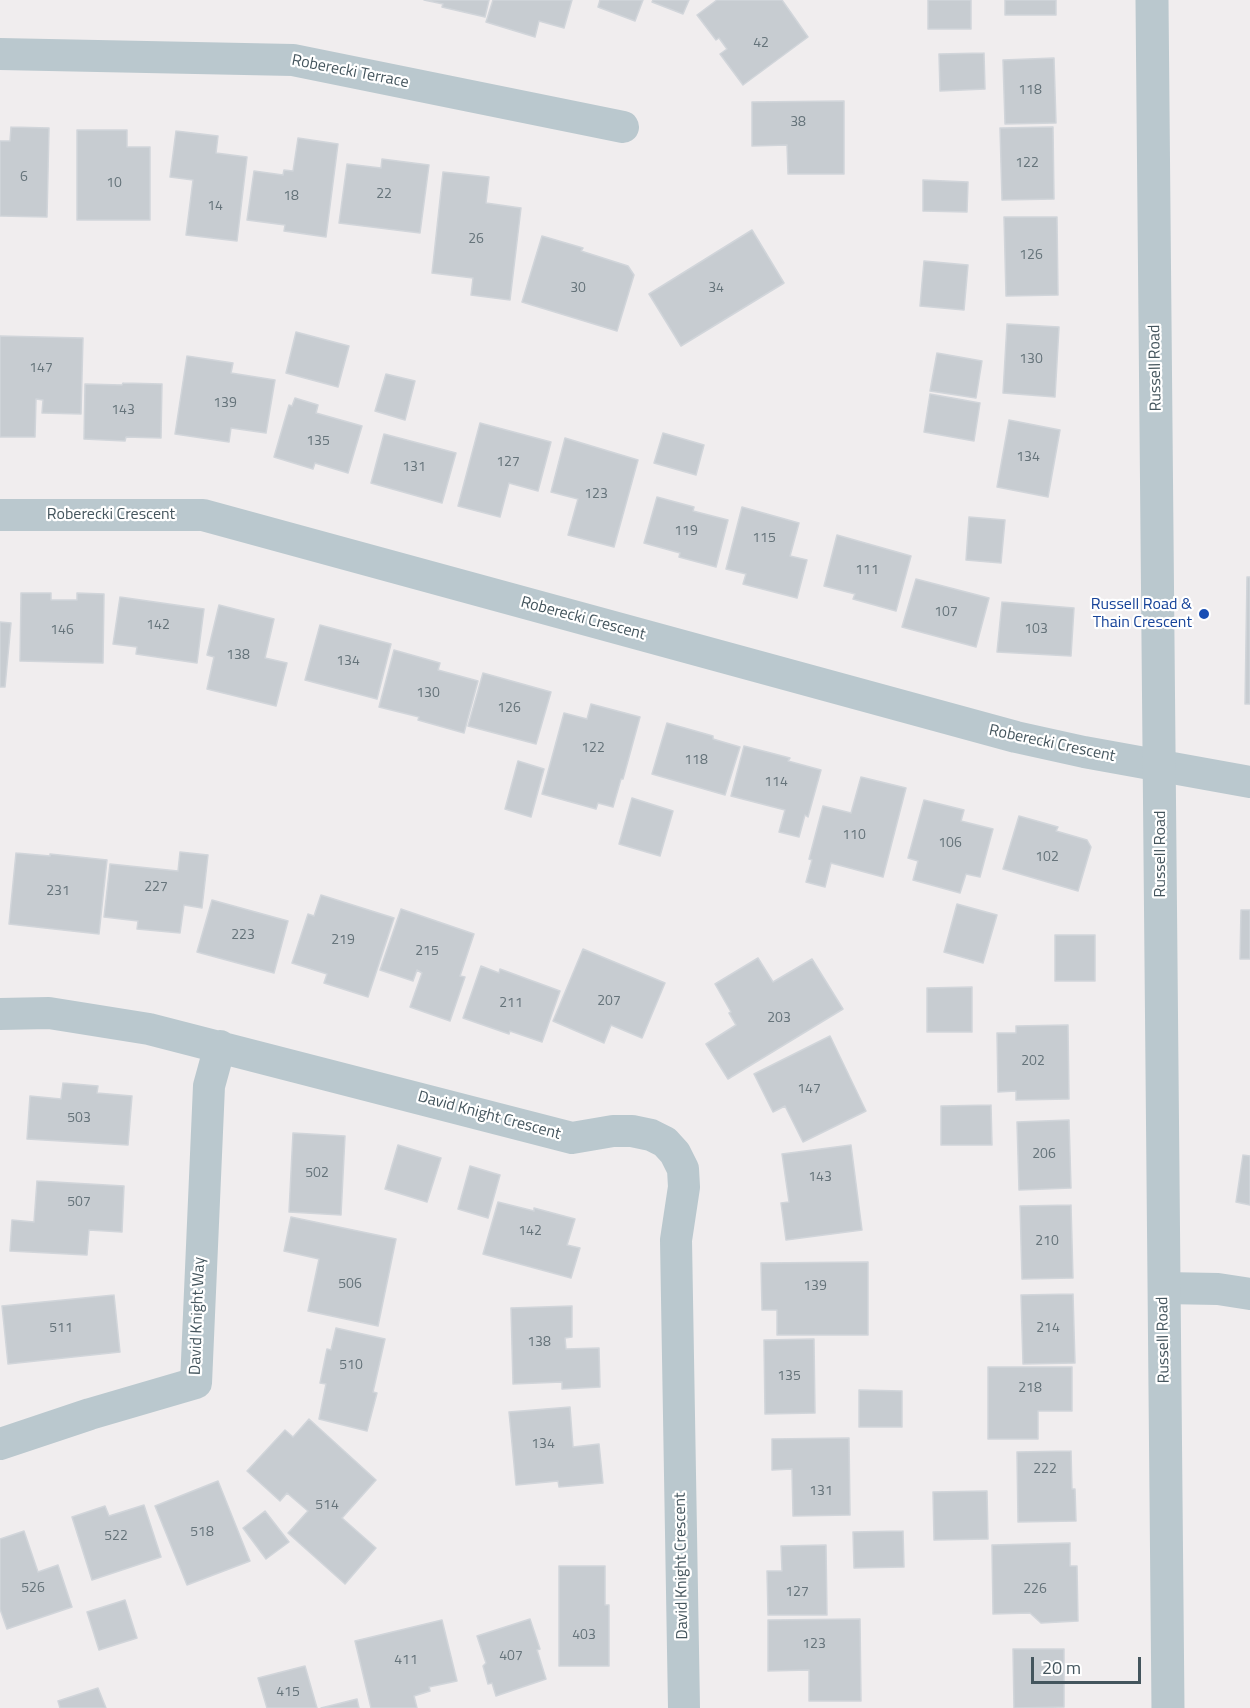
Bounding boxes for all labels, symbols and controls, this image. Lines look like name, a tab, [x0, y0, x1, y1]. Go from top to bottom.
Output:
house number: 42	[753, 36, 769, 52]
street label: Roberecki Terrace	[290, 51, 410, 93]
house number: 118	[1018, 83, 1042, 99]
house number: 38	[790, 115, 806, 131]
house number: 122	[1015, 156, 1039, 172]
house number: 6	[20, 170, 28, 186]
house number: 10	[106, 176, 122, 192]
house number: 22	[376, 187, 392, 203]
house number: 18	[283, 189, 299, 205]
house number: 14	[207, 199, 223, 215]
house number: 26	[468, 232, 484, 248]
house number: 126	[1019, 248, 1043, 264]
house number: 30	[570, 281, 586, 297]
house number: 34	[708, 281, 724, 297]
street label: Russell Road	[1146, 324, 1166, 412]
house number: 130	[1019, 352, 1043, 368]
house number: 147	[29, 361, 53, 377]
house number: 139	[213, 396, 237, 412]
house number: 143	[111, 403, 135, 419]
house number: 135	[306, 434, 330, 450]
house number: 134	[1016, 450, 1040, 466]
house number: 127	[496, 455, 520, 471]
house number: 131	[402, 460, 426, 476]
house number: 123	[584, 487, 608, 503]
street label: Roberecki Crescent	[47, 505, 175, 525]
house number: 119	[674, 524, 698, 540]
house number: 115	[752, 531, 776, 547]
house number: 111	[855, 563, 879, 579]
street label: Roberecki Crescent	[518, 593, 648, 645]
place label: Russell Road & Thain Crescent	[1091, 595, 1192, 633]
house number: 107	[934, 605, 958, 621]
marker: Russell Road & Thain Crescent	[1197, 607, 1211, 621]
house number: 142	[146, 618, 170, 634]
house number: 103	[1024, 622, 1048, 638]
house number: 146	[50, 623, 74, 639]
house number: 138	[226, 648, 250, 664]
house number: 134	[336, 654, 360, 670]
house number: 130	[416, 686, 440, 702]
house number: 126	[497, 701, 521, 717]
street label: Roberecki Crescent	[987, 721, 1117, 767]
house number: 122	[581, 741, 605, 757]
house number: 118	[684, 753, 708, 769]
house number: 114	[764, 775, 788, 791]
street label: Russell Road	[1151, 811, 1171, 897]
house number: 110	[842, 828, 866, 844]
house number: 106	[938, 836, 962, 852]
house number: 102	[1035, 850, 1059, 866]
house number: 227	[144, 880, 168, 896]
house number: 231	[46, 884, 70, 900]
house number: 223	[231, 928, 255, 944]
house number: 219	[331, 933, 355, 949]
house number: 215	[415, 944, 439, 960]
house number: 207	[597, 994, 621, 1010]
house number: 211	[499, 996, 523, 1012]
house number: 203	[767, 1011, 791, 1027]
house number: 202	[1021, 1054, 1045, 1070]
house number: 147	[797, 1082, 821, 1098]
street label: David Knight Crescent	[415, 1088, 563, 1144]
house number: 503	[67, 1111, 91, 1127]
house number: 206	[1032, 1147, 1056, 1163]
house number: 502	[305, 1166, 329, 1182]
house number: 143	[808, 1170, 832, 1186]
house number: 507	[67, 1195, 91, 1211]
house number: 142	[518, 1224, 542, 1240]
house number: 210	[1035, 1234, 1059, 1250]
street label: David Knight Way	[186, 1257, 210, 1375]
house number: 506	[338, 1277, 362, 1293]
house number: 139	[803, 1279, 827, 1295]
street label: Russell Road	[1154, 1296, 1174, 1384]
house number: 511	[49, 1321, 73, 1337]
house number: 214	[1036, 1321, 1060, 1337]
house number: 138	[527, 1335, 551, 1351]
house number: 510	[339, 1358, 363, 1374]
house number: 135	[777, 1369, 801, 1385]
house number: 218	[1018, 1381, 1042, 1397]
house number: 134	[531, 1437, 555, 1453]
house number: 222	[1033, 1462, 1057, 1478]
house number: 131	[809, 1484, 833, 1500]
street label: David Knight Crescent	[671, 1492, 693, 1640]
house number: 514	[315, 1498, 339, 1514]
house number: 518	[190, 1525, 214, 1541]
house number: 522	[104, 1529, 128, 1545]
house number: 526	[21, 1581, 45, 1597]
house number: 226	[1023, 1582, 1047, 1598]
house number: 127	[785, 1585, 809, 1601]
house number: 403	[572, 1628, 596, 1644]
house number: 123	[802, 1637, 826, 1653]
scale bar	[1034, 1645, 1144, 1683]
house number: 407	[499, 1649, 523, 1665]
house number: 411	[394, 1653, 418, 1669]
text: 20 m	[1042, 1654, 1081, 1681]
house number: 415	[276, 1685, 300, 1701]

